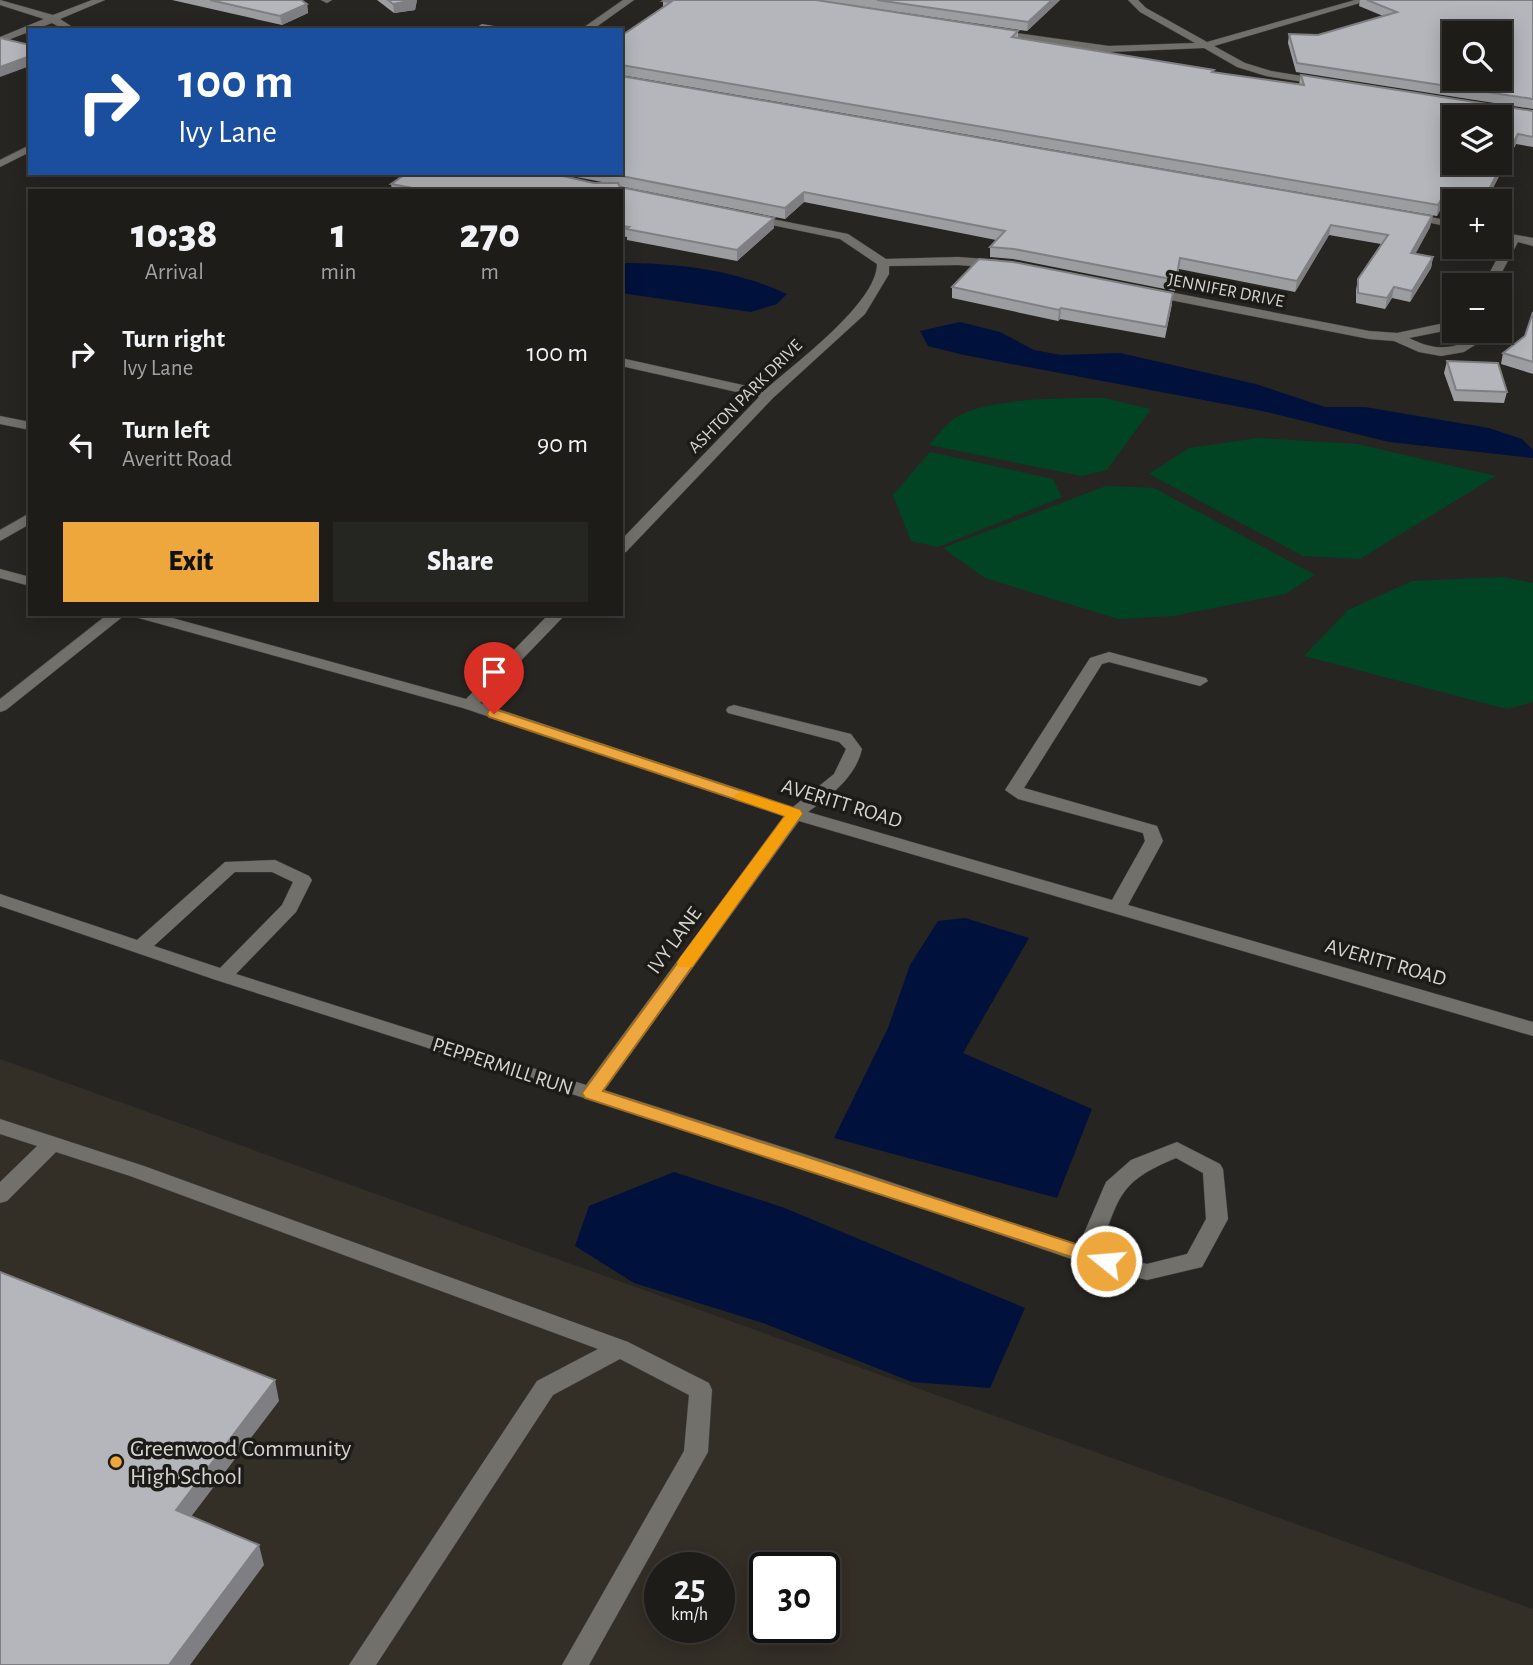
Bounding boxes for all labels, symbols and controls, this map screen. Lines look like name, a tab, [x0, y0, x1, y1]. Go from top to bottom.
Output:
map controls	[1442, 21, 1512, 343]
button: search	[1442, 21, 1512, 91]
icon: right	[63, 56, 154, 147]
text: 100 m	[178, 58, 294, 107]
button: layers	[1442, 105, 1512, 175]
text: Ivy Lane	[178, 116, 277, 148]
button: +	[1442, 189, 1512, 259]
text: 10:38	[131, 213, 217, 255]
text: 1	[331, 213, 346, 255]
text: 270	[460, 213, 520, 255]
text: Arrival	[145, 261, 204, 284]
text: min	[321, 261, 356, 284]
text: m	[481, 261, 499, 284]
street label: JENNIFER DRIVE	[1166, 271, 1286, 311]
button: −	[1442, 273, 1512, 343]
text: Turn right	[122, 326, 225, 352]
icon: right	[63, 335, 101, 373]
street label: ASHTON PARK DRIVE	[685, 336, 806, 457]
text: 100 m	[527, 340, 588, 366]
text: Ivy Lane	[122, 357, 193, 380]
text: Turn left	[122, 417, 210, 443]
icon: left	[63, 426, 101, 464]
text: 90 m	[537, 431, 588, 457]
text: Averitt Road	[122, 448, 232, 471]
button: Exit	[63, 522, 319, 602]
button: Share	[333, 522, 588, 602]
pin	[464, 642, 524, 714]
icon: arrive	[475, 653, 513, 691]
street label: AVERITT ROAD	[779, 775, 905, 832]
street label: IVY LANE	[643, 903, 706, 978]
street label: AVERITT ROAD	[1323, 935, 1449, 990]
street label: PEPPERMILL RUN	[430, 1034, 576, 1099]
position arrow	[1069, 1224, 1143, 1298]
place label: Greenwood Community High School	[130, 1437, 351, 1489]
marker: Greenwood Community High School	[108, 1454, 124, 1470]
speed limit sign: 30	[749, 1552, 840, 1643]
text: 25	[674, 1571, 705, 1606]
text: km/h	[671, 1606, 708, 1624]

